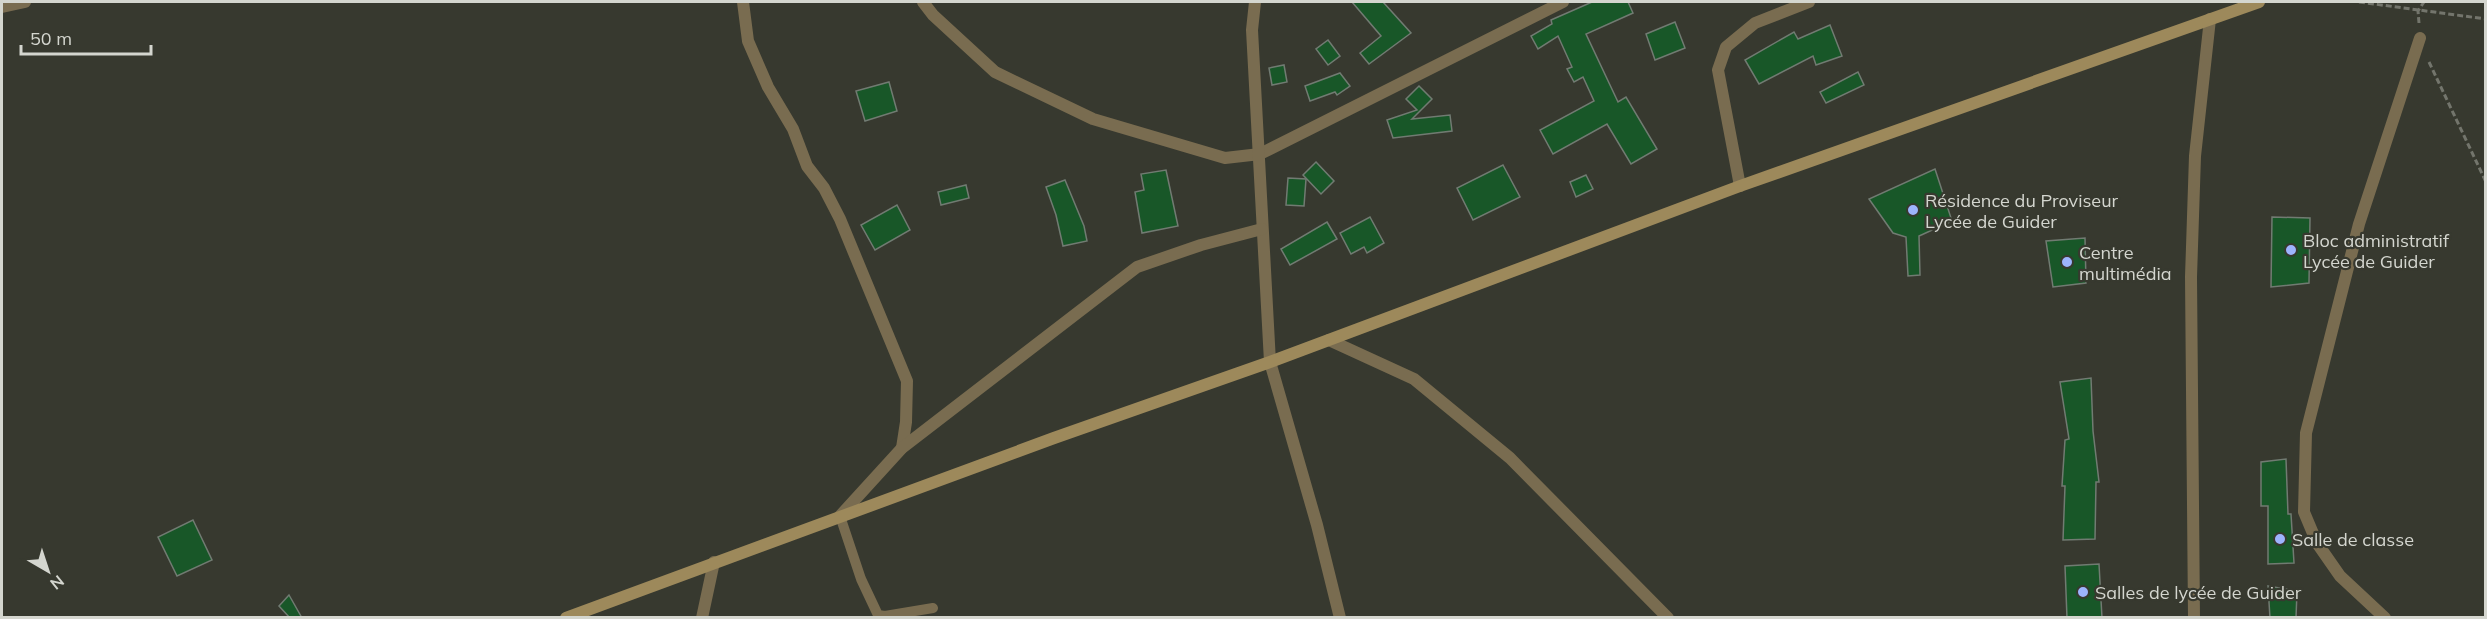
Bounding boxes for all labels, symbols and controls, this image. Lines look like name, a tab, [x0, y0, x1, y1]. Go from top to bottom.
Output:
scale bar	[21, 18, 152, 56]
text: 50 m	[30, 27, 72, 50]
place label: Résidence du Proviseur Lycée de Guider	[1925, 189, 2119, 233]
marker: Résidence du Proviseur Lycée de Guider	[1906, 203, 1920, 217]
place label: Bloc administratif Lycée de Guider	[2303, 229, 2450, 273]
place label: Centre multimédia	[2079, 241, 2172, 285]
marker: Bloc administratif Lycée de Guider	[2284, 243, 2298, 257]
marker: Centre multimédia	[2060, 255, 2074, 269]
place label: Salle de classe	[2292, 528, 2414, 551]
marker: Salle de classe	[2273, 532, 2287, 546]
north arrow	[18, 541, 78, 601]
text: N	[46, 571, 68, 594]
place label: Salles de lycée de Guider	[2095, 581, 2302, 604]
marker: Salles de lycée de Guider	[2076, 585, 2090, 599]

